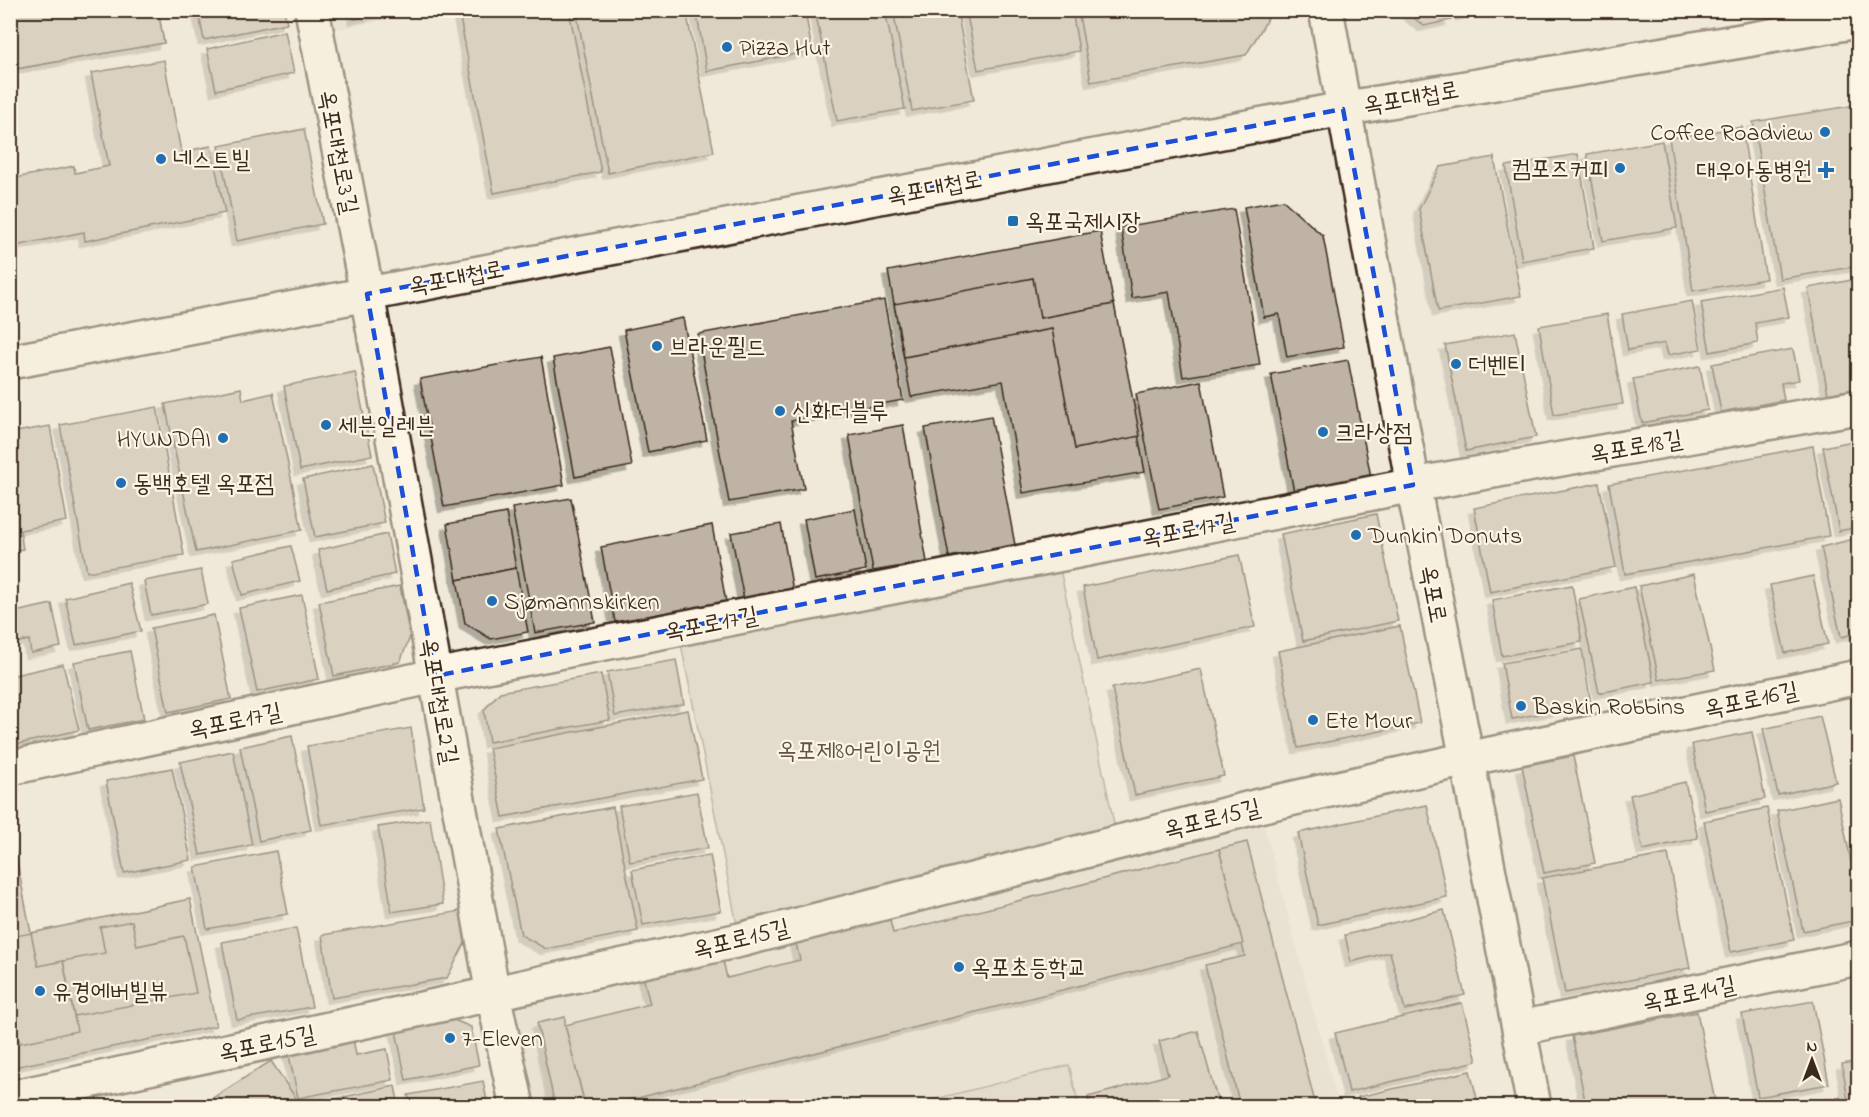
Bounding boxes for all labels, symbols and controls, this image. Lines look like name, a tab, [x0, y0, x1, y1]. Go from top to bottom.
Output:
place label: Pizza Hut	[739, 32, 831, 67]
marker: Pizza Hut	[720, 40, 734, 54]
street label: 옥포대첩로	[1361, 74, 1462, 125]
street label: 옥포대첩로3길	[307, 87, 366, 218]
place label: Coffee Roadview	[1650, 117, 1813, 152]
marker: Coffee Roadview	[1818, 125, 1832, 139]
place label: 네스트빌	[173, 144, 251, 179]
marker: 네스트빌	[154, 152, 168, 166]
place label: 컴포즈커피	[1511, 153, 1608, 188]
place label: 대우아동병원	[1696, 155, 1812, 190]
marker: 컴포즈커피	[1613, 161, 1627, 175]
marker: 대우아동병원	[1817, 161, 1835, 179]
street label: 옥포대첩로	[884, 163, 985, 216]
place label: 옥포국제시장	[1025, 206, 1141, 241]
marker: 옥포국제시장	[1006, 214, 1020, 228]
street label: 옥포대첩로	[406, 253, 507, 306]
place label: 브라운필드	[669, 331, 766, 366]
marker: 브라운필드	[650, 339, 664, 353]
place label: 더벤티	[1468, 349, 1526, 384]
marker: 더벤티	[1449, 357, 1463, 371]
place label: 신화더블루	[792, 396, 889, 431]
marker: 신화더블루	[773, 404, 787, 418]
place label: 세븐일레븐	[338, 410, 435, 445]
place label: 크라상점	[1335, 417, 1412, 452]
marker: 세븐일레븐	[319, 418, 333, 432]
place label: HYUNDAI	[117, 423, 211, 458]
street label: 옥포로18길	[1587, 423, 1686, 474]
marker: 크라상점	[1316, 425, 1330, 439]
marker: HYUNDAI	[216, 431, 230, 445]
place label: 동백호텔 옥포점	[133, 468, 274, 503]
marker: 동백호텔 옥포점	[114, 476, 128, 490]
street label: 옥포로17길	[1139, 505, 1238, 558]
place label: Dunkin' Donuts	[1367, 520, 1522, 555]
marker: Dunkin' Donuts	[1349, 528, 1363, 542]
street label: 옥포로	[1409, 563, 1454, 626]
place label: Sjømannskirken	[504, 586, 660, 621]
marker: Sjømannskirken	[485, 594, 499, 608]
street label: 옥포로17길	[662, 599, 761, 652]
street label: 옥포대첩로2길	[409, 635, 466, 767]
street label: 옥포로16길	[1701, 674, 1802, 728]
place label: Baskin Robbins	[1532, 691, 1685, 726]
street label: 옥포로17길	[186, 695, 286, 749]
marker: Baskin Robbins	[1514, 699, 1528, 713]
place label: Ete Mour	[1325, 705, 1413, 740]
marker: Ete Mour	[1306, 713, 1320, 727]
park label: 옥포제8어린이공원	[777, 735, 941, 770]
street label: 옥포로15길	[1161, 792, 1265, 849]
street label: 옥포로15길	[690, 912, 794, 969]
place label: 옥포초등학교	[971, 952, 1087, 987]
marker: 옥포초등학교	[952, 960, 966, 974]
street label: 옥포로14길	[1640, 968, 1740, 1022]
place label: 유경에버빌뷰	[52, 976, 168, 1011]
marker: 유경에버빌뷰	[33, 984, 47, 998]
street label: 옥포로15길	[216, 1018, 319, 1073]
place label: 7-Eleven	[462, 1023, 543, 1058]
north arrow	[1782, 1030, 1842, 1090]
marker: 7-Eleven	[443, 1031, 457, 1045]
text: N	[1807, 1035, 1818, 1059]

